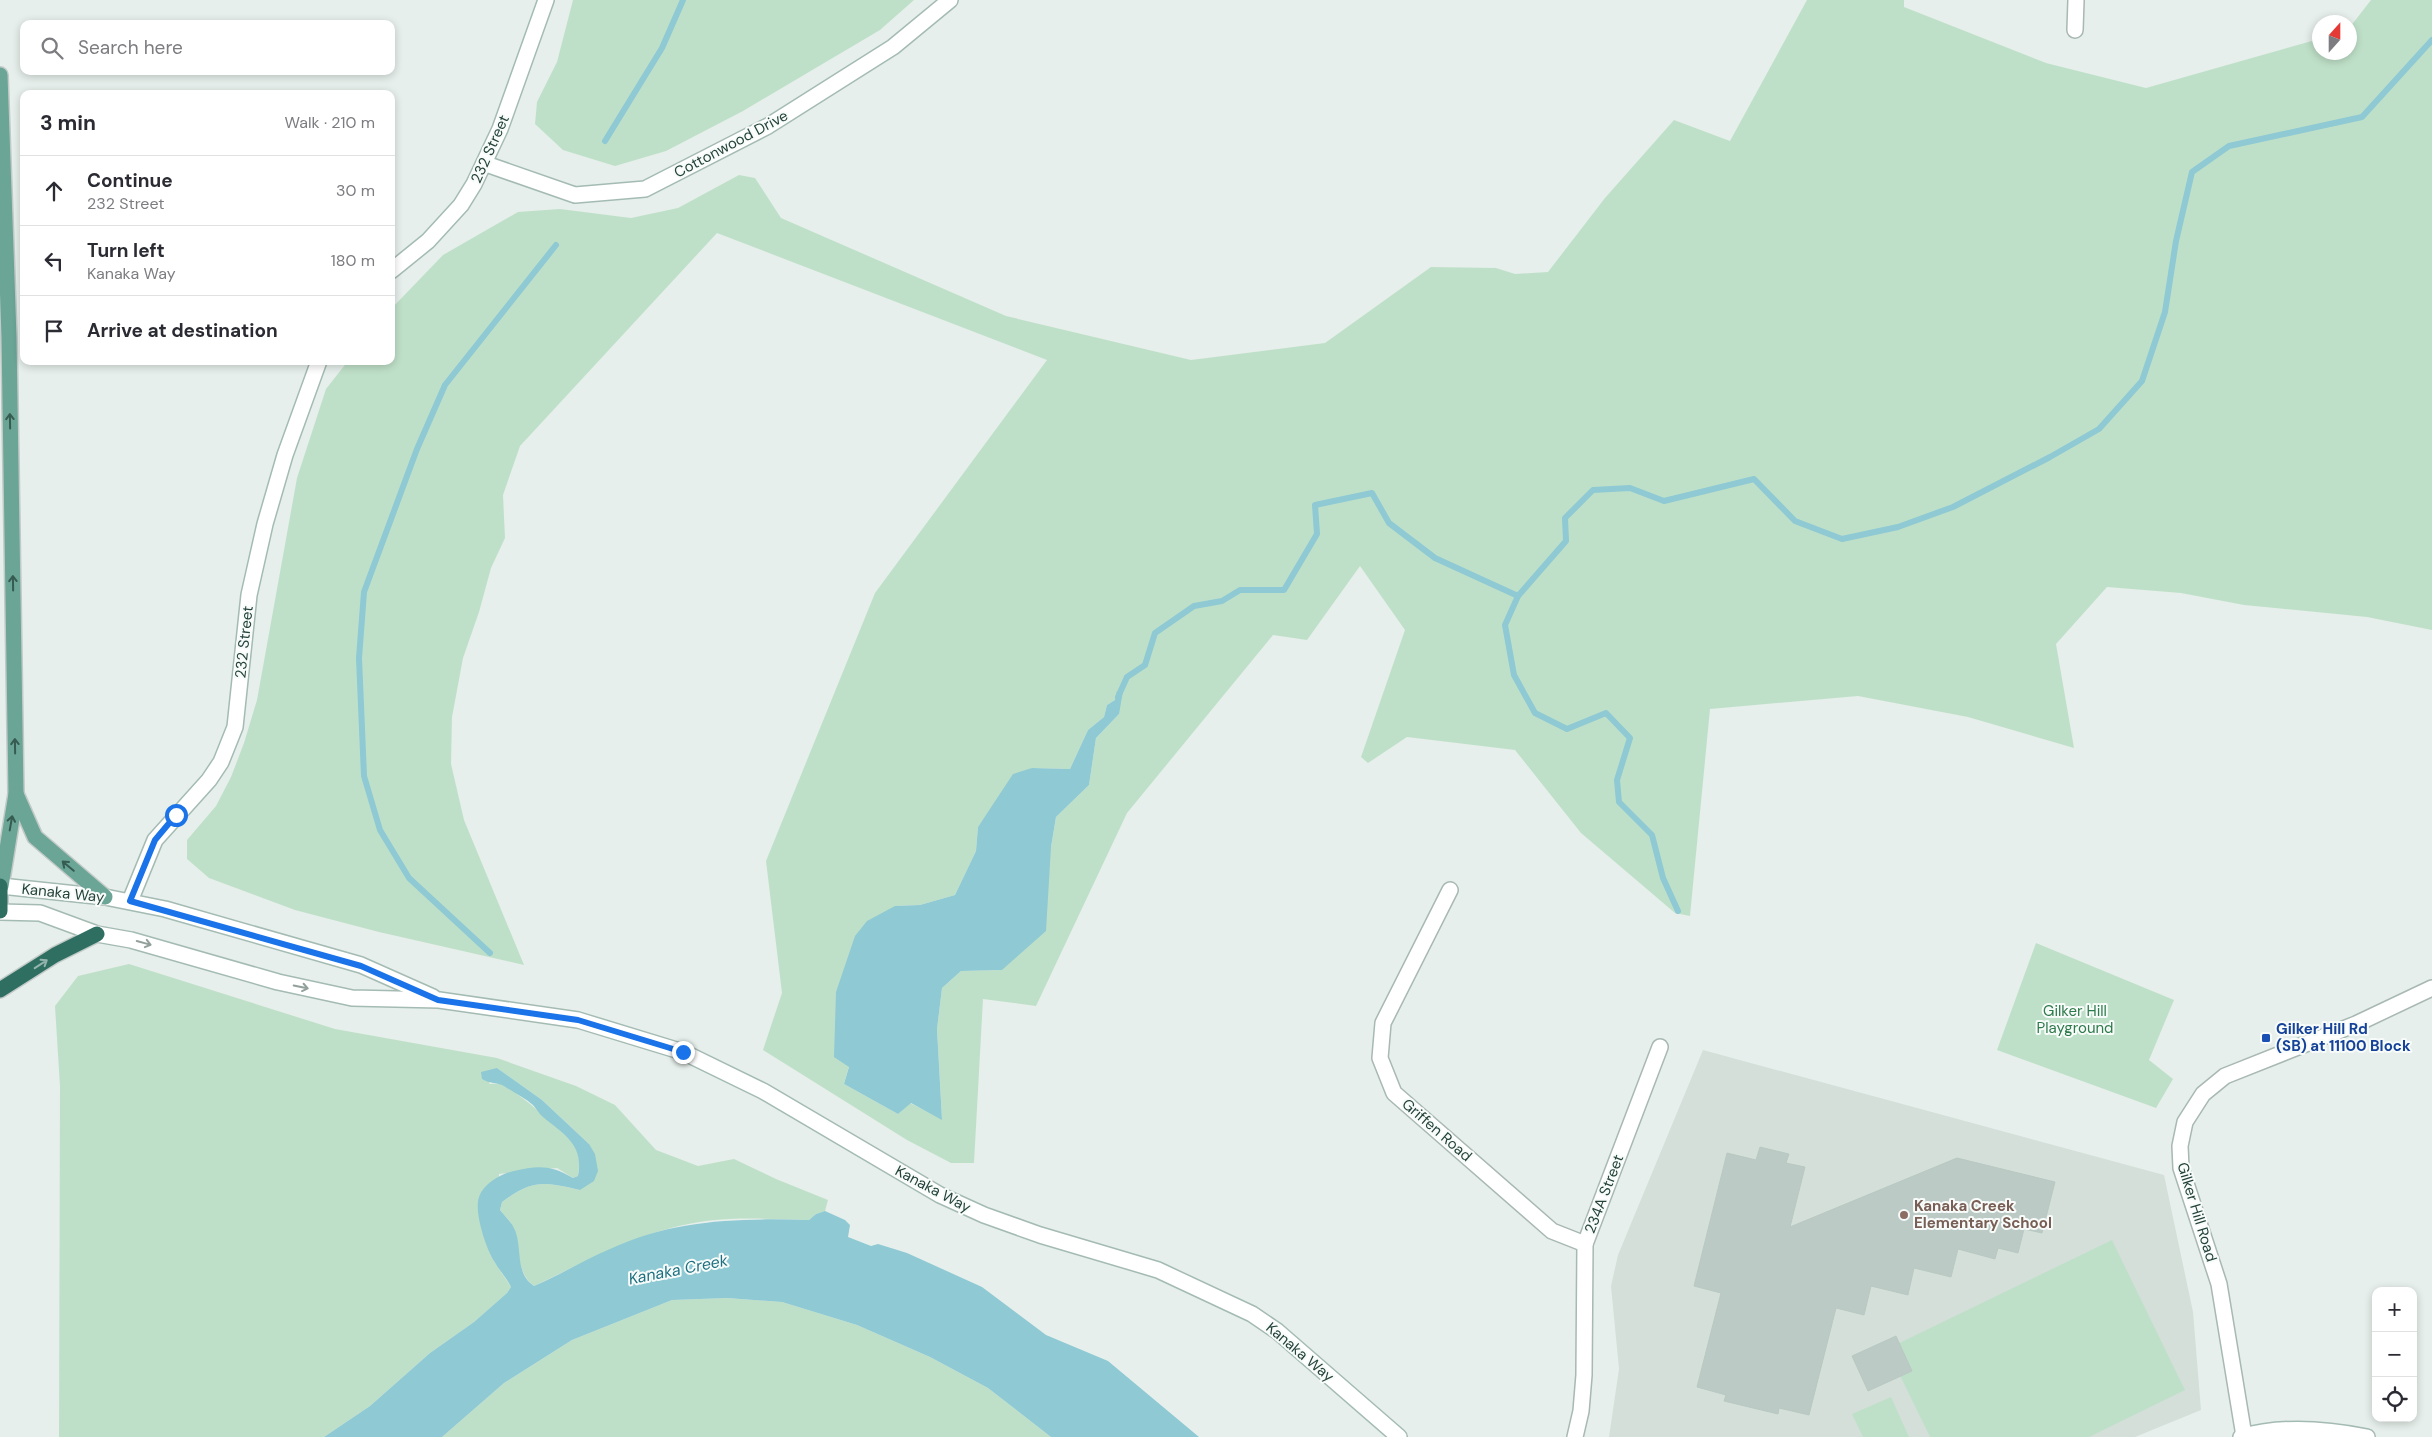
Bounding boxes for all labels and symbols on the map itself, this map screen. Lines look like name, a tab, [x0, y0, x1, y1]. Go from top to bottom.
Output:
north arrow	[2312, 15, 2357, 60]
street label: Cottonwood Drive	[671, 106, 791, 182]
street label: 232 Street	[466, 112, 514, 186]
one-way arrow	[5, 413, 15, 429]
one-way arrow	[8, 575, 17, 591]
street label: 232 Street	[230, 605, 258, 679]
one-way arrow	[10, 738, 20, 754]
route start	[165, 804, 188, 827]
one-way arrow	[6, 815, 16, 831]
one-way arrow	[61, 861, 74, 872]
street label: Kanaka Way	[21, 879, 106, 907]
one-way arrow	[136, 939, 152, 949]
one-way arrow	[34, 959, 48, 969]
one-way arrow	[293, 983, 309, 992]
park label: Gilker Hill Playground	[2037, 1001, 2114, 1038]
place label: Gilker Hill Rd (SB) at 11100 Block	[2276, 1019, 2411, 1056]
marker: Gilker Hill Rd (SB) at 11100 Block	[2260, 1032, 2272, 1044]
route end	[672, 1041, 695, 1064]
street label: Griffen Road	[1398, 1094, 1476, 1166]
street label: 234A Street	[1580, 1152, 1628, 1236]
street label: Gilker Hill Road	[2172, 1160, 2222, 1264]
street label: Kanaka Way	[892, 1161, 975, 1218]
place label: Kanaka Creek Elementary School	[1914, 1196, 2052, 1233]
marker: Kanaka Creek Elementary School	[1898, 1209, 1910, 1221]
water label: Kanaka Creek	[627, 1249, 730, 1289]
street label: Kanaka Way	[1262, 1318, 1339, 1387]

